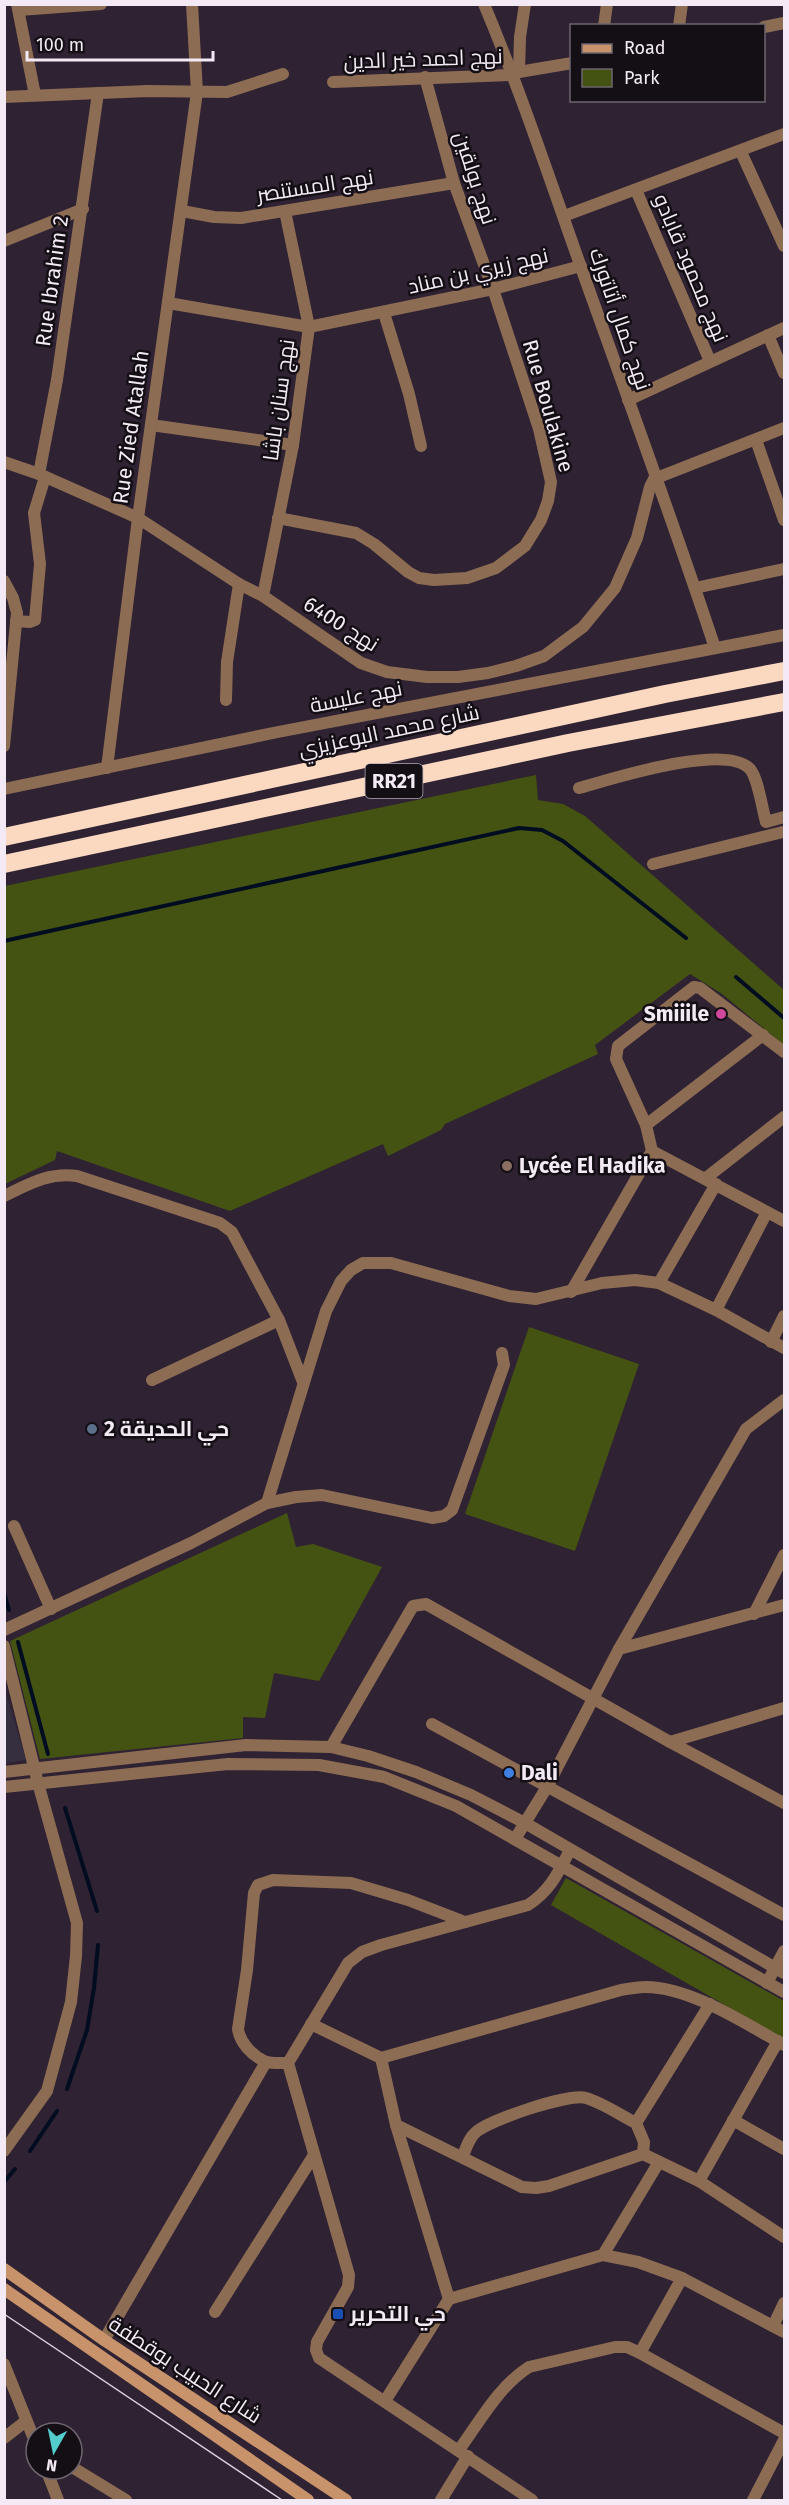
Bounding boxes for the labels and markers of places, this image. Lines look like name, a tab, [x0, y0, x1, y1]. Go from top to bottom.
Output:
place label: Smiiile	[644, 1001, 709, 1027]
marker: Smiiile	[714, 1007, 728, 1021]
place label: Lycée El Hadika	[519, 1153, 666, 1179]
marker: Lycée El Hadika	[500, 1159, 514, 1173]
place label: حي الحديقة 2	[104, 1416, 229, 1446]
marker: حي الحديقة 2	[85, 1422, 99, 1436]
place label: Dali	[521, 1760, 558, 1786]
marker: Dali	[502, 1766, 516, 1780]
place label: حي التحرير	[349, 2301, 446, 2331]
marker: حي التحرير	[331, 2307, 345, 2321]

